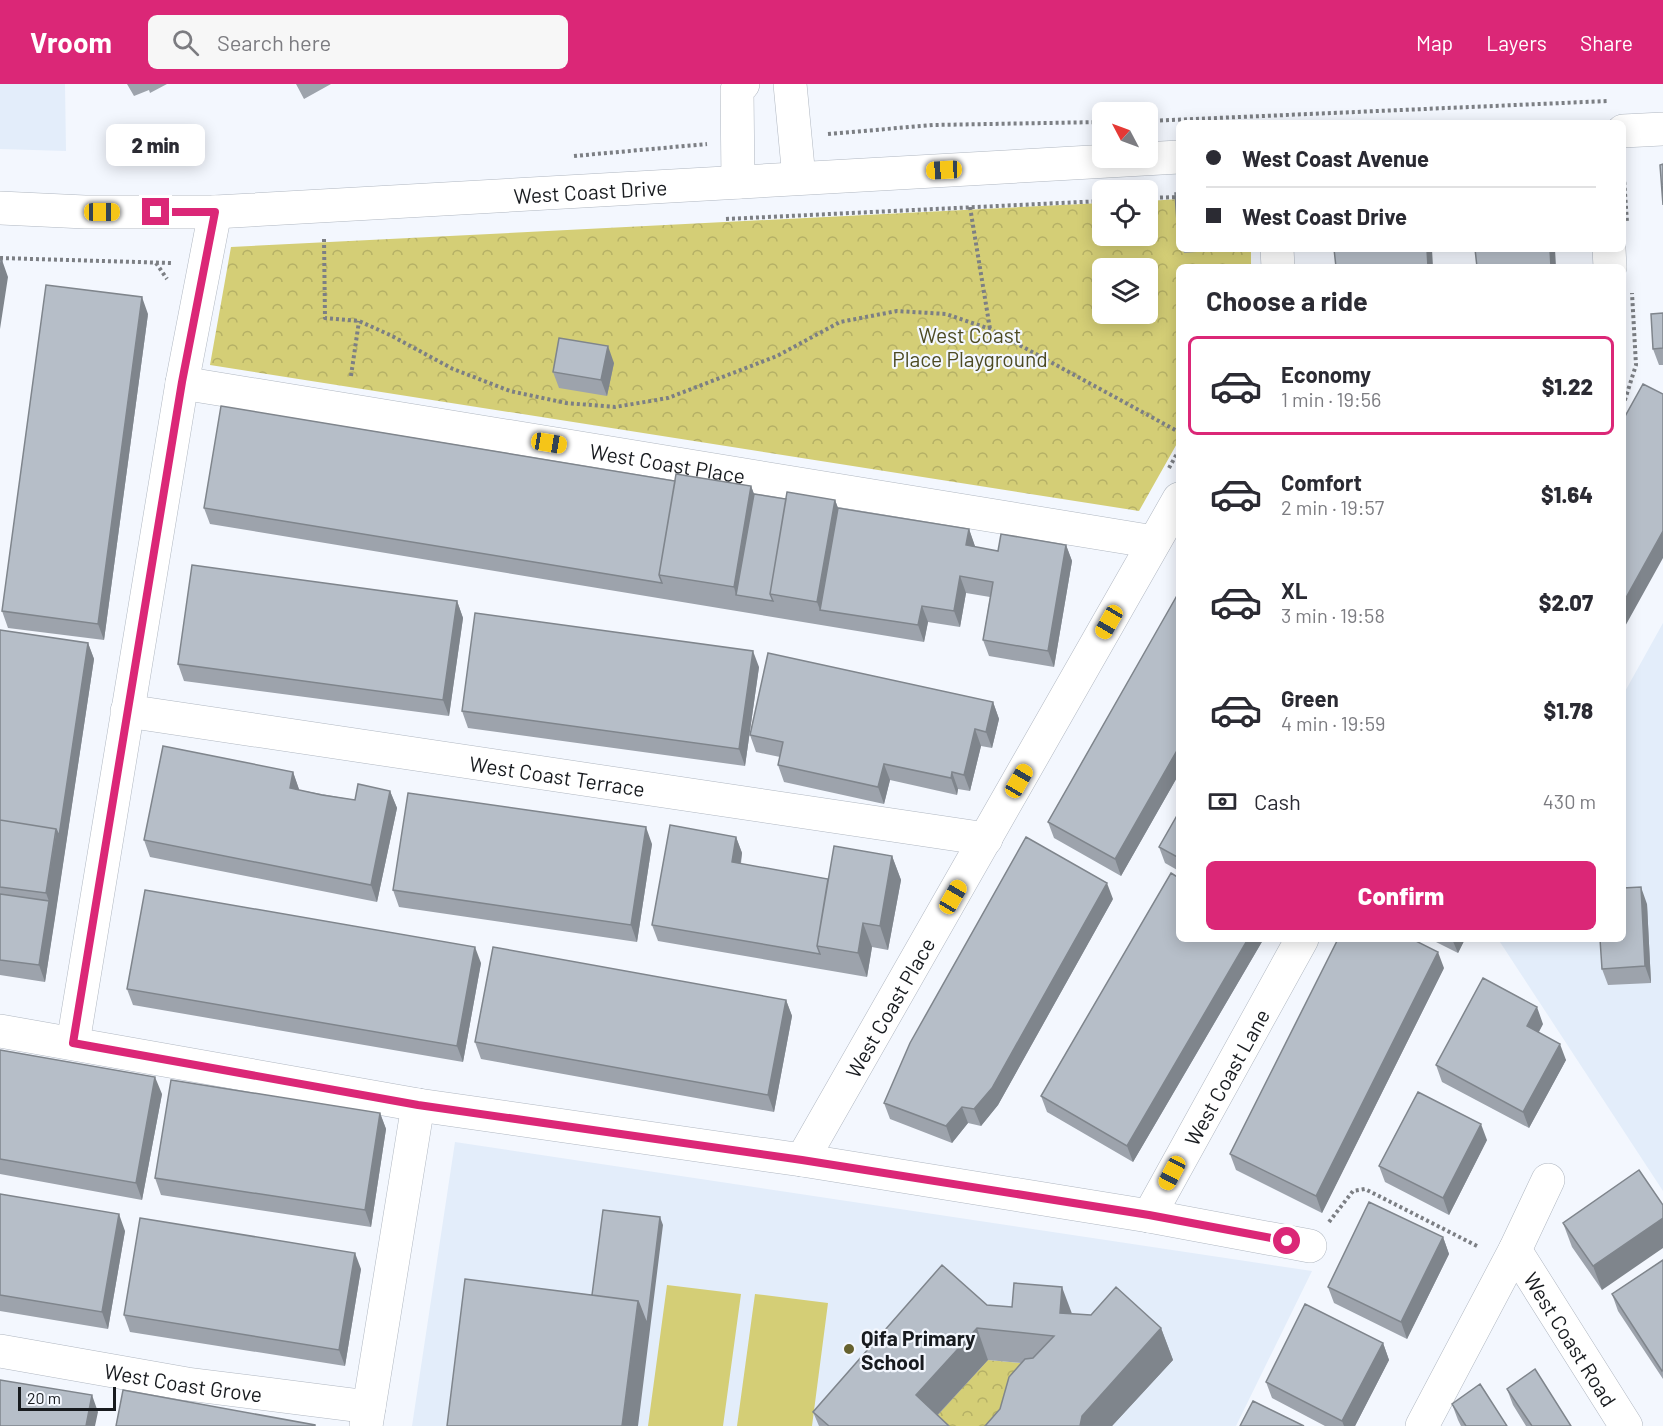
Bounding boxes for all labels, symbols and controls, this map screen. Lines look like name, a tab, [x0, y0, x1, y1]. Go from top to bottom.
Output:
search box	[148, 15, 568, 69]
text: Vroom	[30, 25, 112, 59]
icon: search	[169, 26, 202, 59]
text: Search here	[217, 29, 331, 55]
text: Map	[1416, 30, 1453, 55]
text: Layers	[1486, 30, 1547, 55]
text: Share	[1580, 30, 1633, 55]
north arrow	[1092, 102, 1158, 168]
map controls	[1092, 102, 1158, 324]
callout: 2 min	[106, 125, 206, 167]
text: 2 min	[131, 133, 180, 157]
text: West Coast Avenue	[1242, 145, 1429, 171]
car	[926, 160, 962, 180]
street label: West Coast Drive	[513, 174, 668, 207]
button: locate	[1092, 180, 1158, 246]
route end	[142, 198, 169, 225]
car	[84, 203, 120, 221]
text: West Coast Drive	[1242, 203, 1407, 229]
button: layers	[1092, 258, 1158, 324]
text: Choose a ride	[1206, 284, 1368, 316]
park label: West Coast Place Playground	[892, 322, 1048, 371]
icon: car	[1209, 359, 1263, 413]
text: Economy	[1281, 361, 1371, 387]
text: $1.22	[1542, 373, 1593, 399]
text: 1 min · 19:56	[1281, 387, 1381, 411]
car	[530, 431, 568, 455]
street label: West Coast Place	[588, 437, 747, 487]
icon: car	[1209, 467, 1263, 521]
text: Comfort	[1281, 469, 1362, 495]
text: $1.64	[1541, 481, 1593, 507]
text: 2 min · 19:57	[1281, 495, 1384, 519]
icon: car	[1209, 575, 1263, 629]
text: XL	[1281, 577, 1307, 603]
text: $2.07	[1539, 589, 1593, 615]
car	[1092, 602, 1126, 642]
text: 3 min · 19:58	[1281, 603, 1385, 627]
icon: car	[1209, 683, 1263, 737]
text: Green	[1281, 685, 1339, 711]
text: $1.78	[1543, 697, 1593, 723]
text: 4 min · 19:59	[1281, 711, 1386, 735]
street label: West Coast Terrace	[468, 750, 647, 801]
car	[1002, 761, 1036, 801]
icon: cash	[1206, 785, 1239, 818]
text: Cash	[1254, 788, 1301, 814]
text: 430 m	[1543, 789, 1596, 813]
button: Confirm	[1206, 861, 1596, 930]
car	[936, 877, 970, 917]
street label: West Coast Place	[839, 933, 939, 1082]
street label: West Coast Lane	[1178, 1004, 1274, 1150]
car	[1156, 1153, 1188, 1193]
route start	[1273, 1227, 1300, 1254]
street label: West Coast Road	[1519, 1267, 1623, 1410]
place label: Qifa Primary School	[861, 1325, 976, 1374]
marker: Qifa Primary School	[842, 1342, 856, 1356]
street label: West Coast Grove	[102, 1357, 264, 1406]
scale bar	[18, 1384, 116, 1412]
text: 20 m	[27, 1388, 61, 1407]

